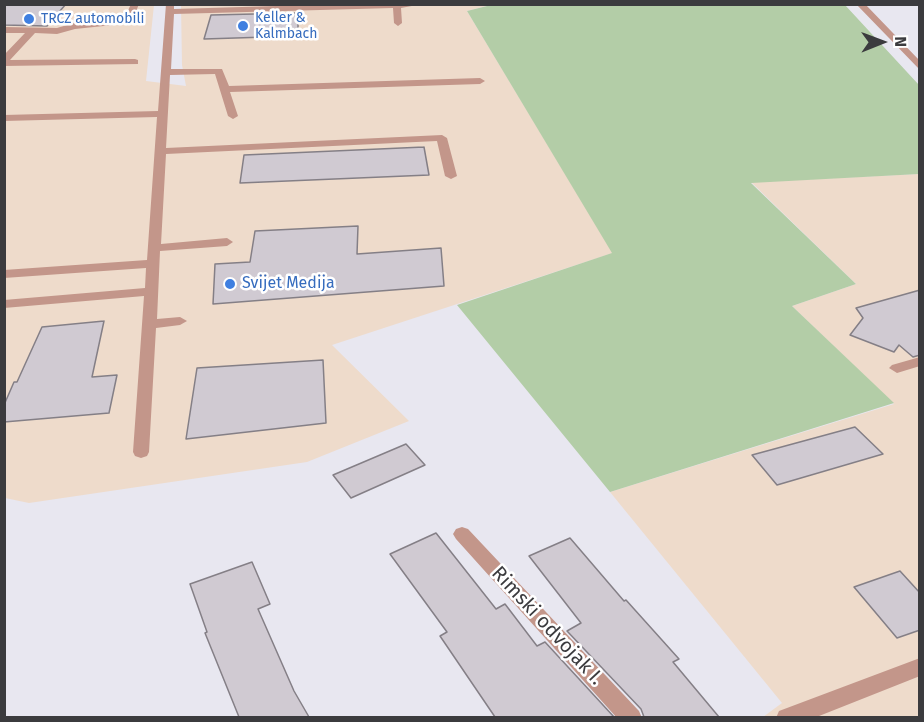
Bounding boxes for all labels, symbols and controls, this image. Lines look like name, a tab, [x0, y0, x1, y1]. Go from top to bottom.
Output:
place label: Keller & Kalmbach	[255, 10, 317, 42]
place label: TRCZ automobili	[41, 11, 145, 27]
marker: TRCZ automobili	[22, 12, 36, 26]
north arrow	[852, 12, 912, 72]
marker: Keller & Kalmbach	[236, 19, 250, 33]
text: N	[891, 36, 910, 47]
place label: Svijet Medija	[242, 274, 335, 294]
marker: Svijet Medija	[223, 277, 237, 291]
street label: Rimski odvojak I.	[486, 562, 608, 690]

